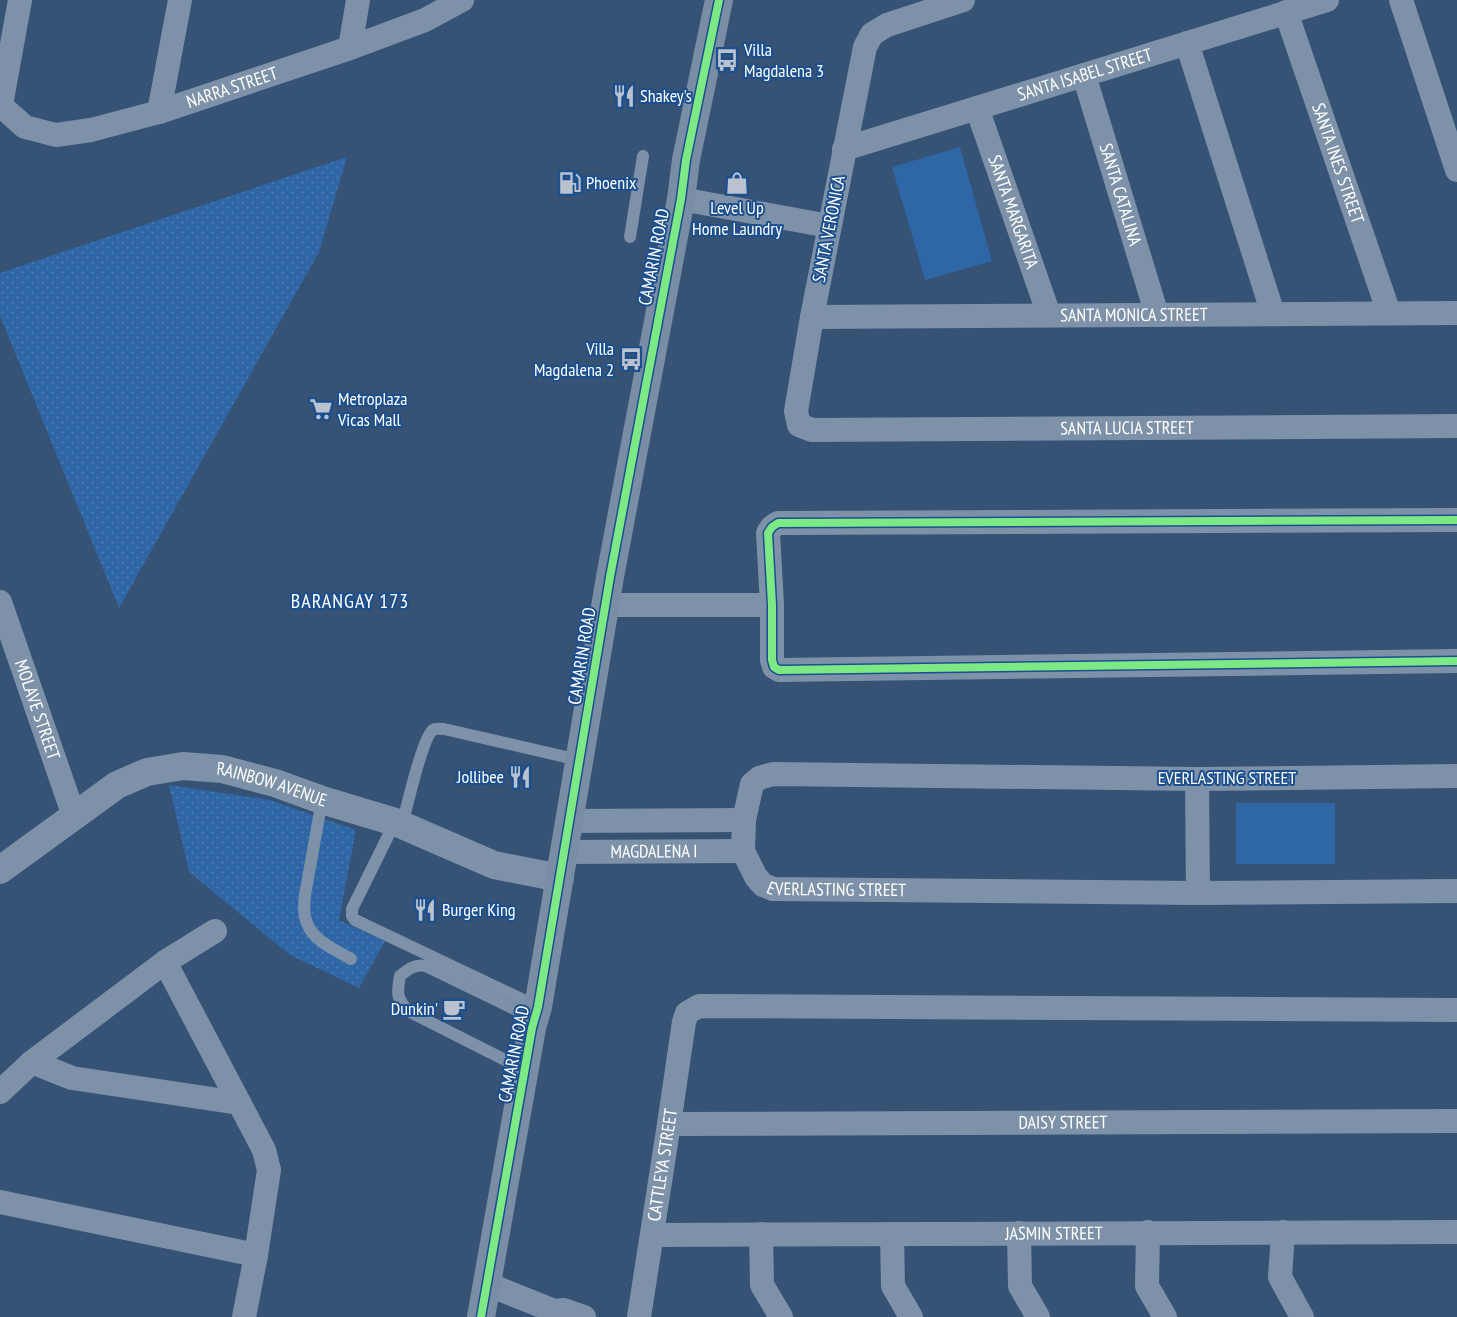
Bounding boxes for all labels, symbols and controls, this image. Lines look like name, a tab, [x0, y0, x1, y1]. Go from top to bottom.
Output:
place label: Villa Magdalena 3	[743, 38, 824, 82]
street label: SANTA ISABEL STREET	[1014, 43, 1155, 106]
bus stop icon: Villa Magdalena 3	[714, 47, 740, 73]
street label: NARRA STREET	[183, 61, 280, 113]
restaurant icon: Shakey's	[611, 83, 637, 109]
place label: Shakey's	[640, 84, 692, 107]
street label: SANTA INES STREET	[1307, 100, 1370, 226]
street label: SANTA CATALINA	[1094, 141, 1147, 249]
street label: SANTA MARGARITA	[983, 152, 1044, 272]
fuel station icon: Phoenix	[557, 170, 583, 196]
shop icon: Level Up Home Laundry	[724, 170, 750, 196]
place label: Phoenix	[586, 171, 637, 194]
street label: SANTA VERONICA	[807, 173, 850, 284]
place label: Level Up Home Laundry	[692, 196, 782, 240]
street label: CAMARIN ROAD	[633, 206, 674, 307]
street label: SANTA MONICA STREET	[1060, 303, 1208, 326]
place label: Villa Magdalena 2	[534, 337, 614, 381]
bus stop icon: Villa Magdalena 2	[618, 346, 644, 372]
place label: Metroplaza Vicas Mall	[337, 387, 407, 431]
supermarket icon: Metroplaza Vicas Mall	[308, 396, 334, 422]
street label: SANTA LUCIA STREET	[1060, 416, 1194, 439]
district label: BARANGAY 173	[291, 588, 409, 614]
street label: CAMARIN ROAD	[562, 606, 601, 706]
street label: MOLAVE STREET	[10, 656, 66, 763]
street label: RAINBOW AVENUE	[216, 757, 330, 812]
restaurant icon: Jollibee	[507, 764, 533, 790]
place label: Jollibee	[456, 765, 504, 788]
street label: EVERLASTING STREET	[1158, 766, 1296, 789]
street label: MAGDALENA I	[610, 839, 698, 863]
street label: EVERLASTING STREET	[764, 876, 906, 901]
restaurant icon: Burger King	[412, 897, 438, 923]
place label: Burger King	[442, 898, 516, 921]
cafe icon: Dunkin'	[441, 996, 467, 1022]
place label: Dunkin'	[391, 997, 438, 1020]
street label: CAMARIN ROAD	[493, 1003, 534, 1104]
street label: CATTLEYA STREET	[642, 1107, 682, 1223]
street label: DAISY STREET	[1018, 1110, 1108, 1134]
street label: JASMIN STREET	[1004, 1221, 1103, 1245]

